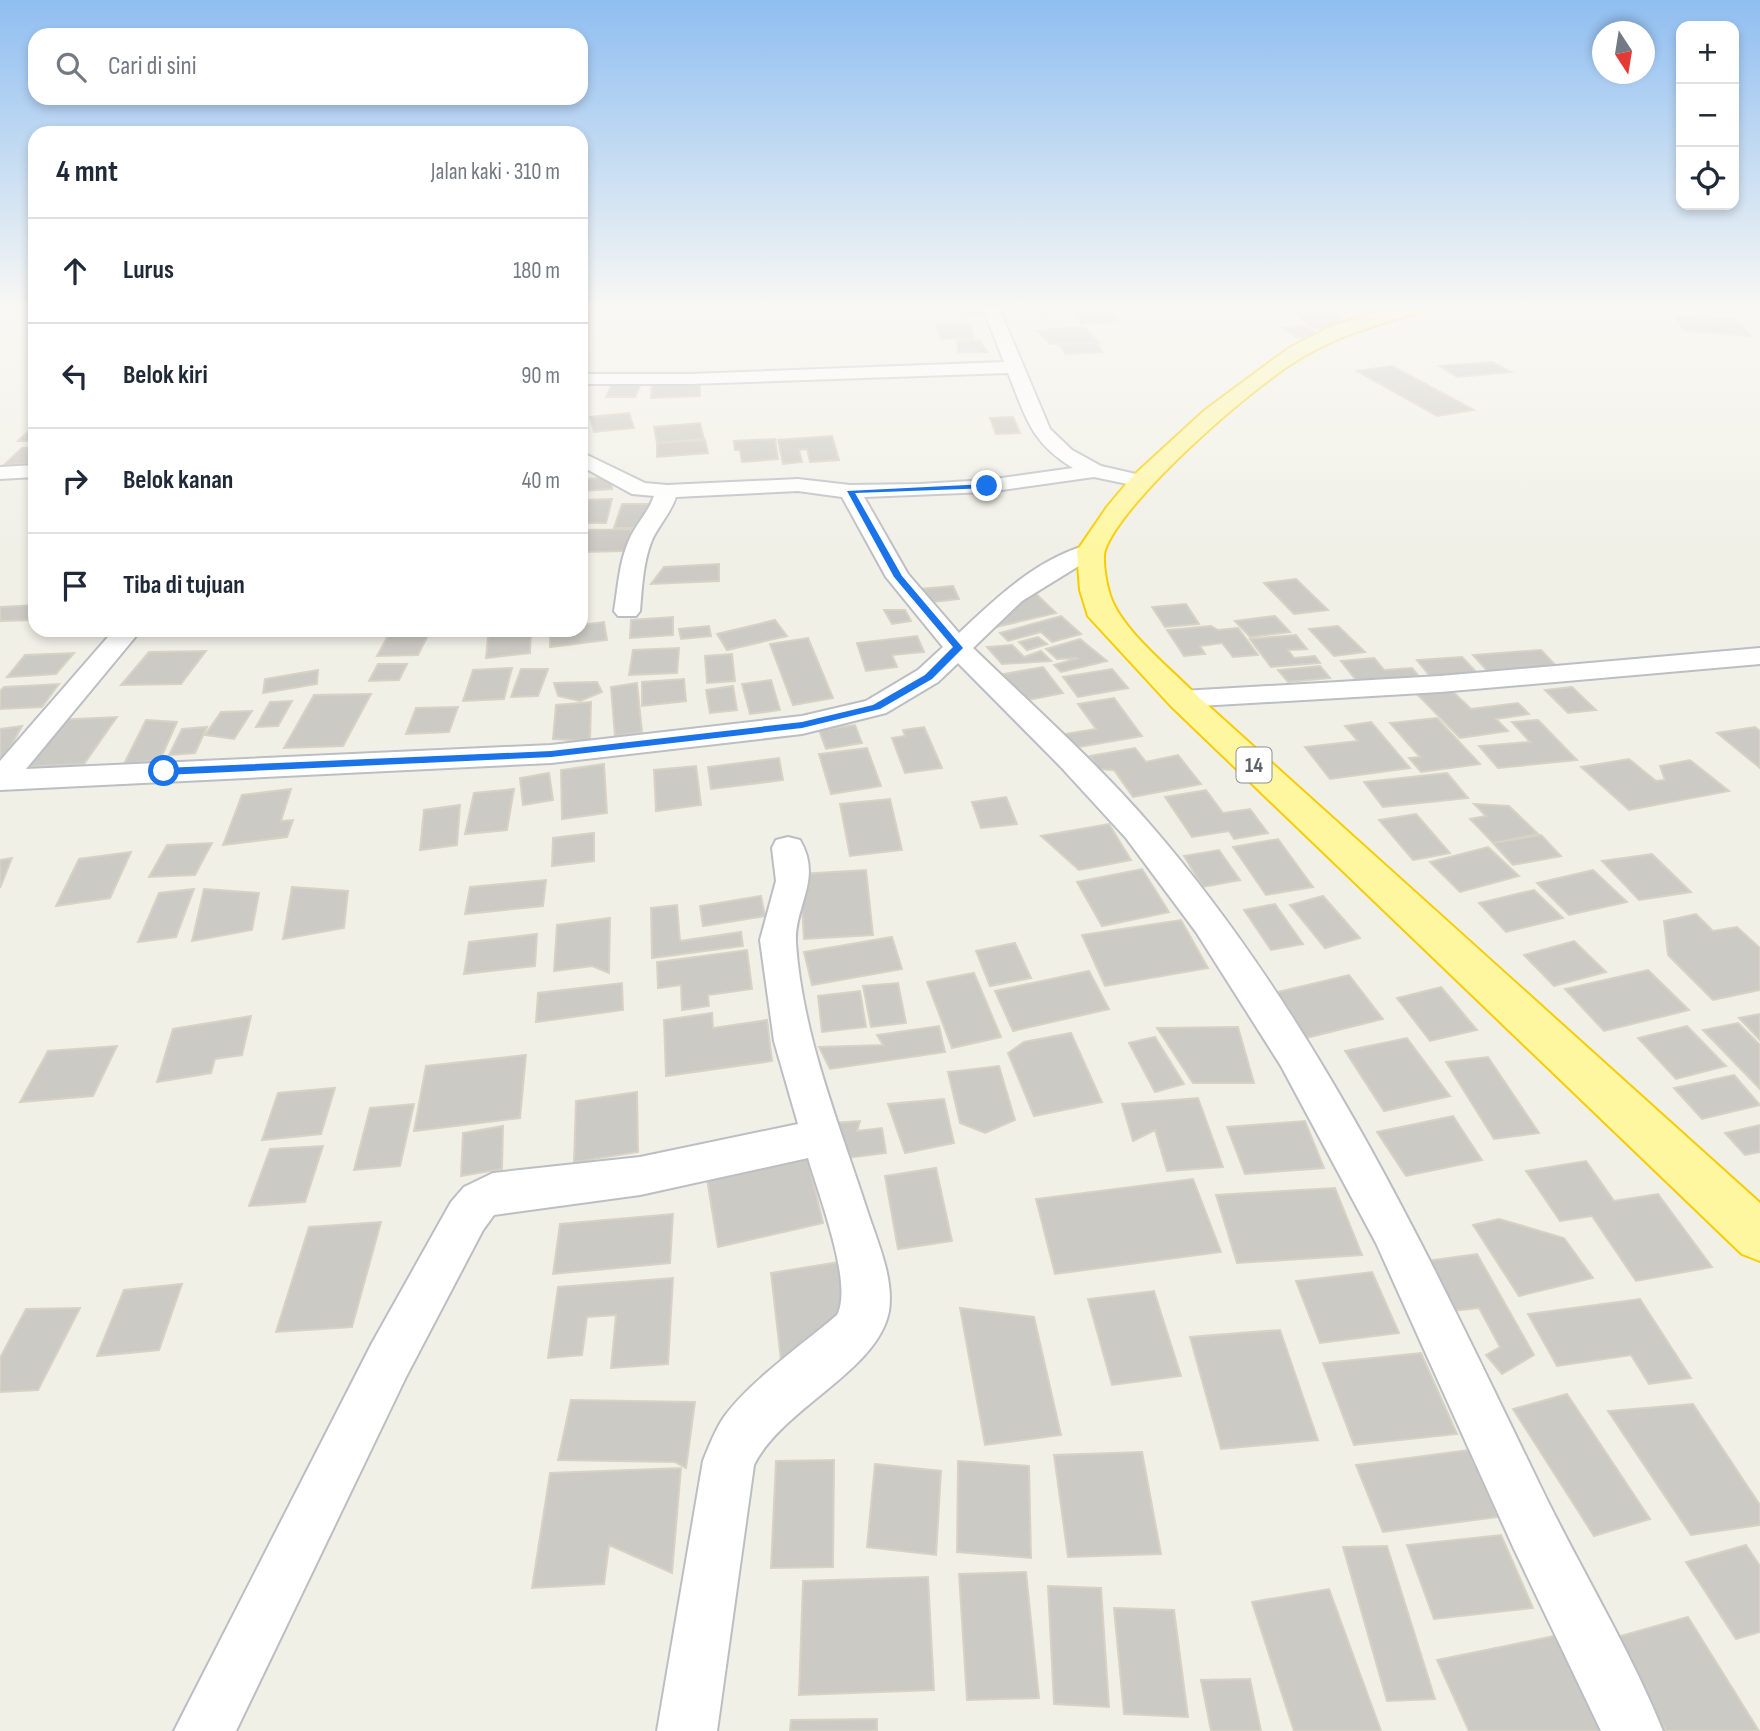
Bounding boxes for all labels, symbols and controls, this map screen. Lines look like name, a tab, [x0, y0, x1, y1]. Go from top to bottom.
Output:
north arrow	[1592, 21, 1655, 84]
map controls	[1676, 21, 1739, 210]
button: +	[1676, 21, 1739, 84]
search box	[28, 28, 588, 105]
icon: search	[52, 48, 90, 86]
text: Cari di sini	[108, 51, 197, 82]
button: −	[1676, 84, 1739, 147]
button: locate	[1676, 147, 1739, 210]
text: 4 mnt	[56, 154, 118, 190]
text: Jalan kaki · 310 m	[431, 158, 560, 186]
icon: ahead	[56, 252, 94, 290]
text: Lurus	[123, 255, 174, 286]
text: 180 m	[513, 257, 560, 285]
icon: left	[56, 357, 94, 395]
text: Belok kiri	[123, 360, 208, 391]
text: 90 m	[521, 362, 560, 390]
icon: right	[56, 462, 94, 500]
text: Belok kanan	[123, 465, 233, 496]
text: 40 m	[522, 467, 560, 495]
route end	[971, 470, 1002, 501]
icon: arrive	[56, 567, 94, 605]
text: Tiba di tujuan	[123, 570, 245, 601]
road number: 14	[1236, 748, 1272, 782]
route start	[148, 755, 179, 786]

